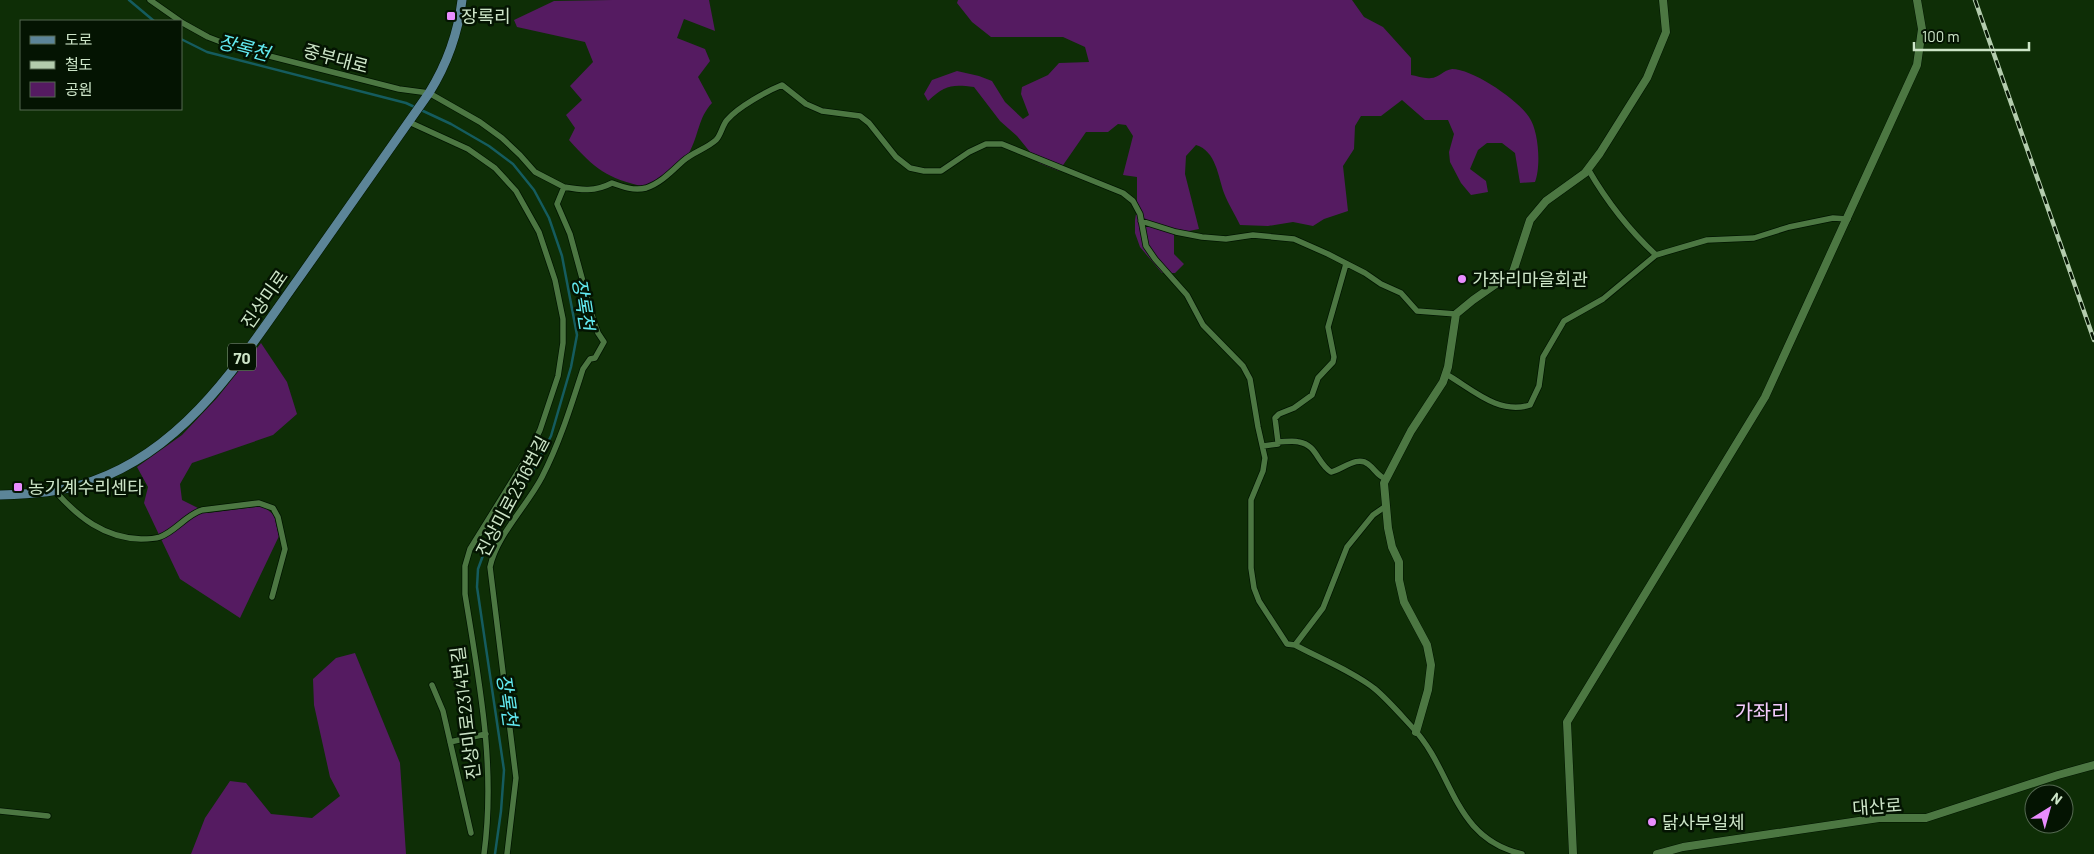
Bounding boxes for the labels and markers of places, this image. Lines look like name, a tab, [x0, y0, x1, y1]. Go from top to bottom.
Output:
place label: 장록리	[461, 5, 511, 27]
marker: 장록리	[445, 10, 457, 22]
place label: 가좌리마을회관	[1472, 268, 1588, 290]
marker: 가좌리마을회관	[1456, 273, 1468, 285]
place label: 농기계수리센타	[28, 476, 144, 498]
marker: 농기계수리센타	[12, 481, 24, 493]
place label: 닭사부일체	[1662, 811, 1745, 833]
marker: 닭사부일체	[1646, 816, 1658, 828]

